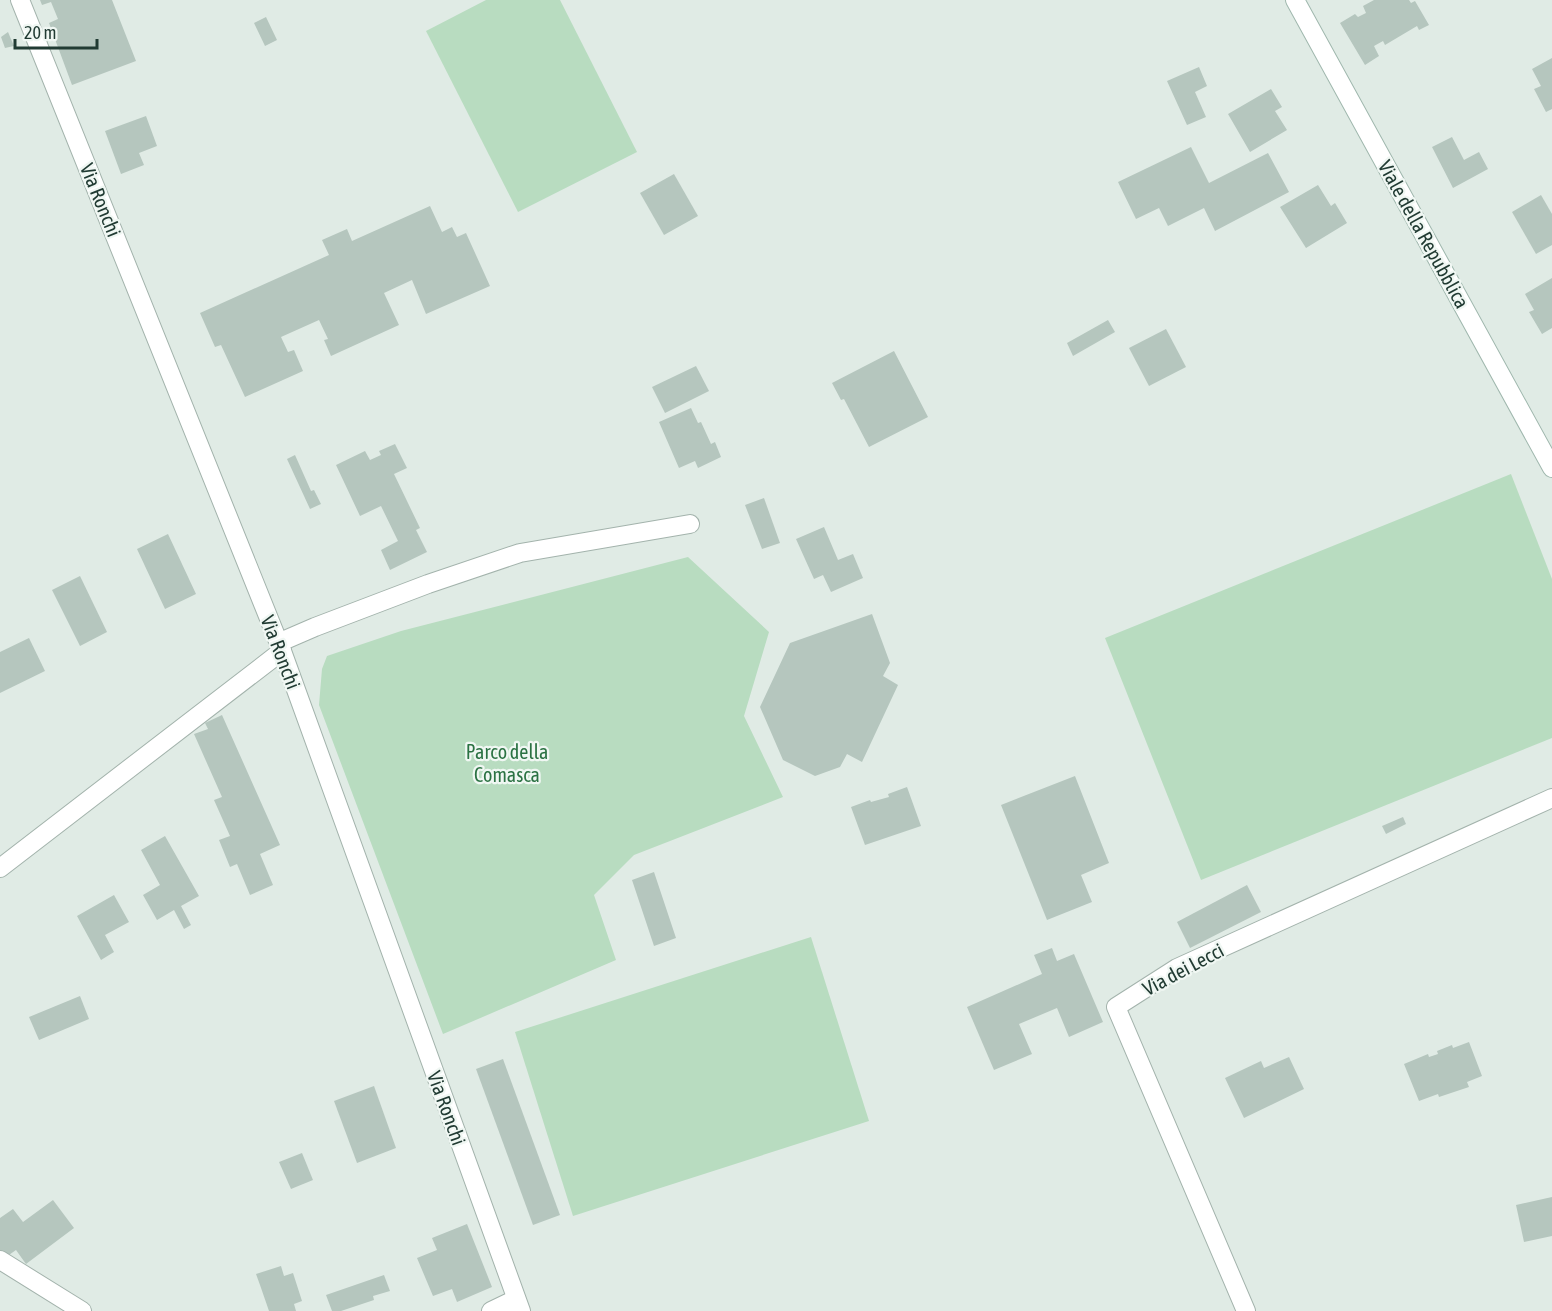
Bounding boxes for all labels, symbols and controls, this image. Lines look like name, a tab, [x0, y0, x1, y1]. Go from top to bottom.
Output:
scale bar	[15, 12, 98, 50]
text: 20 m	[24, 22, 56, 43]
street label: Viale della Repubblica	[1374, 156, 1474, 312]
street label: Via Ronchi	[76, 160, 126, 240]
street label: Via Ronchi	[256, 612, 306, 692]
park label: Parco della Comasca	[466, 740, 548, 786]
street label: Via dei Lecci	[1139, 938, 1227, 1000]
street label: Via Ronchi	[423, 1068, 471, 1148]

